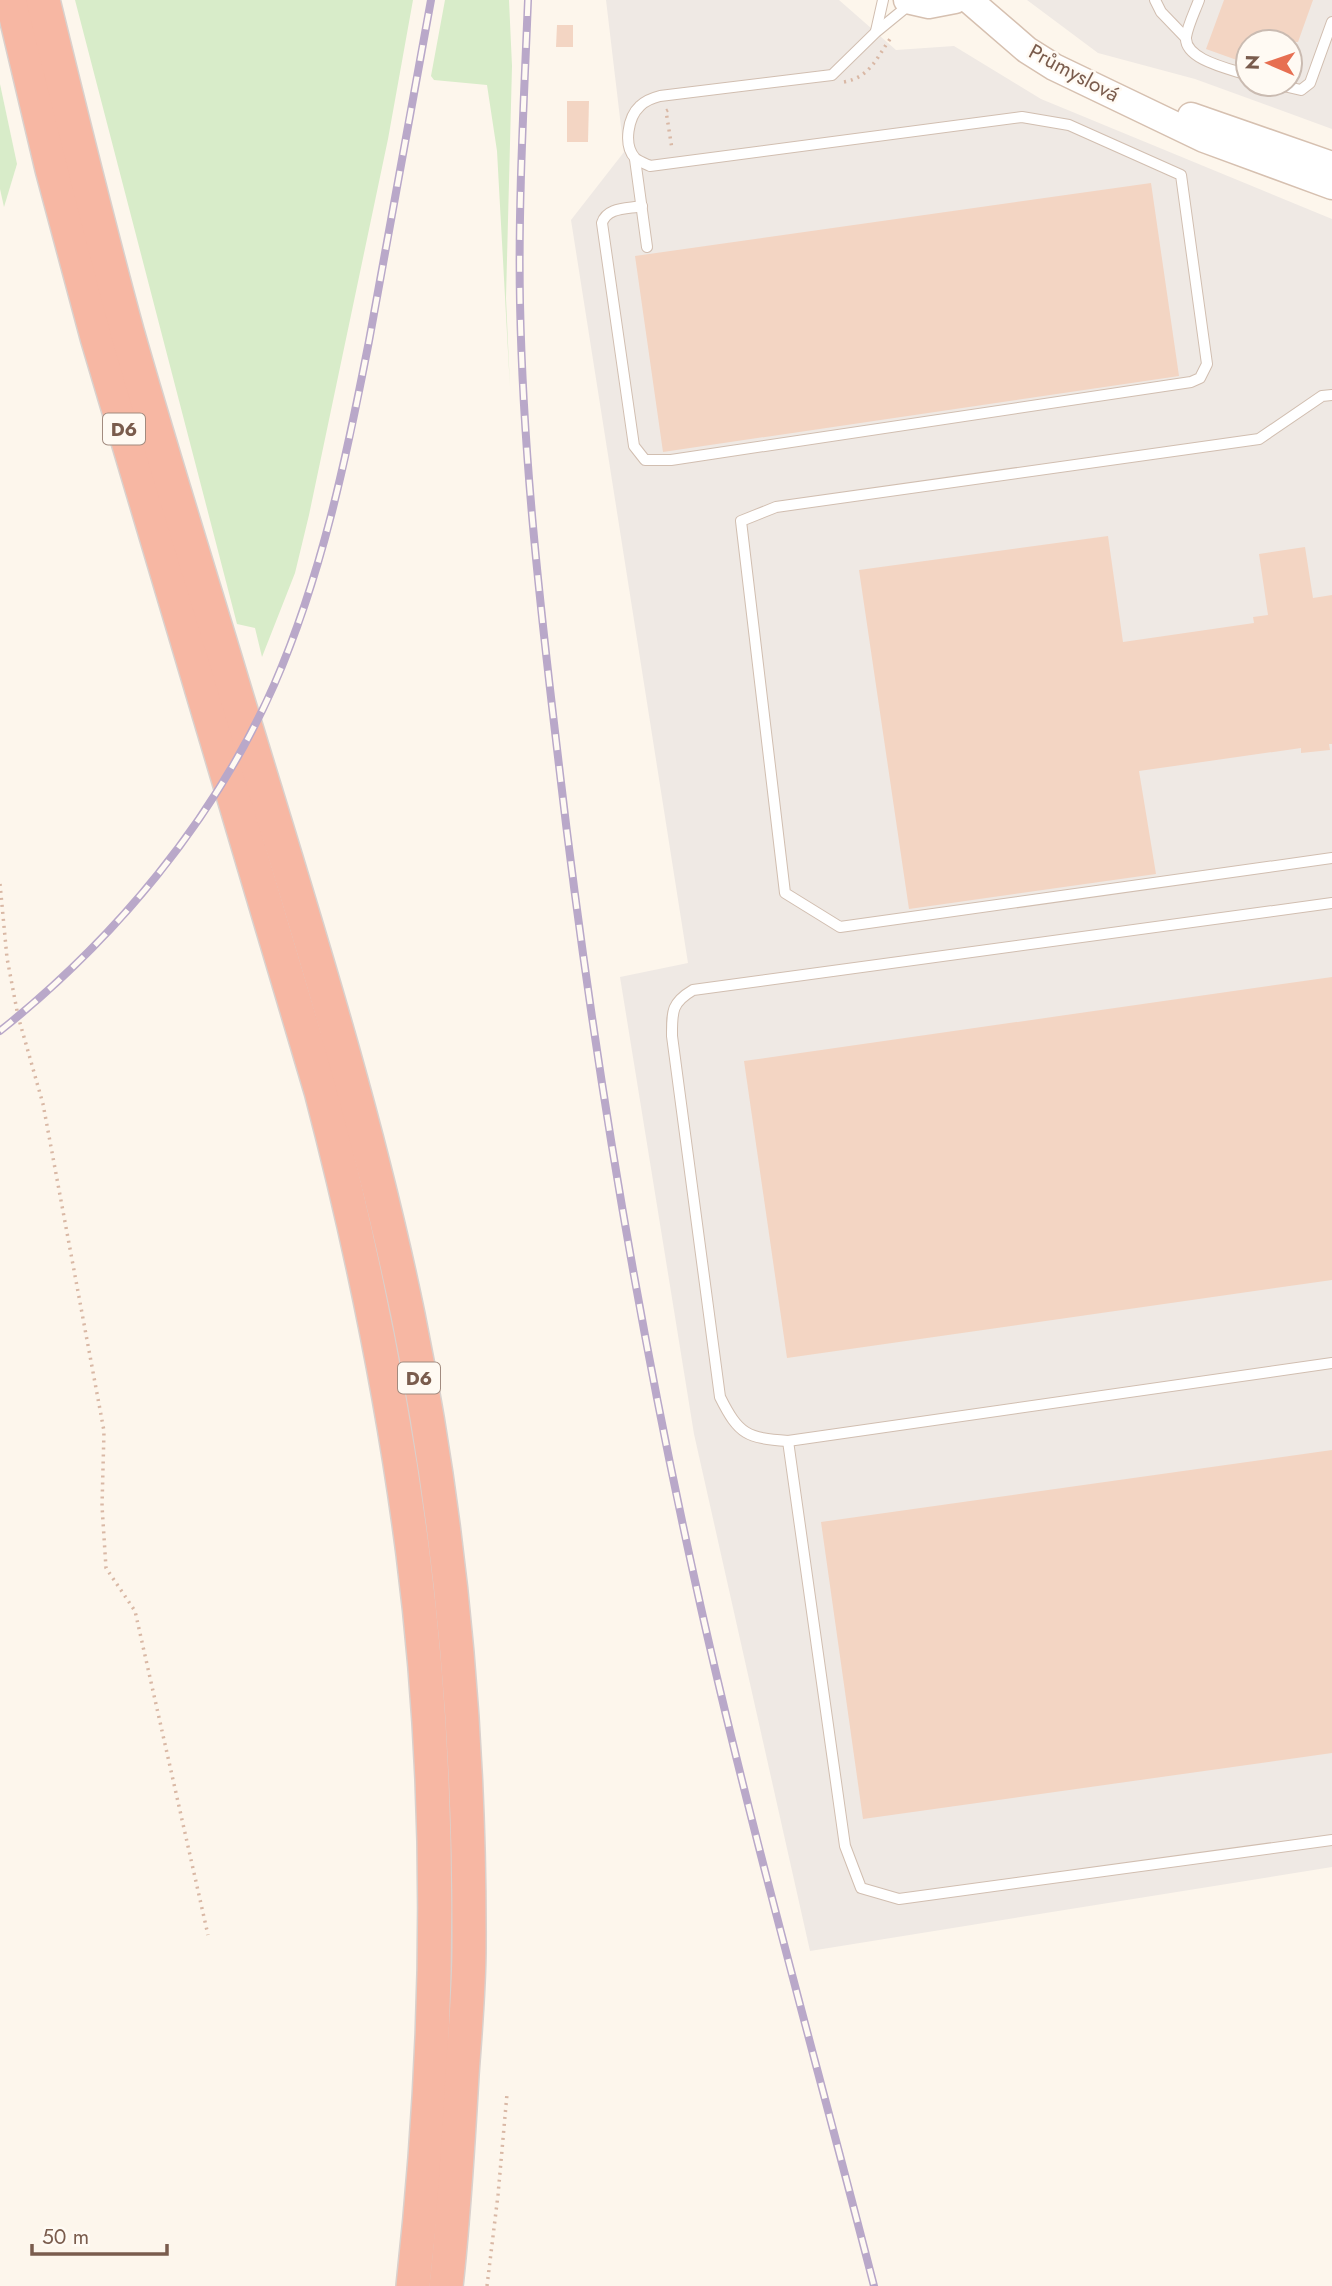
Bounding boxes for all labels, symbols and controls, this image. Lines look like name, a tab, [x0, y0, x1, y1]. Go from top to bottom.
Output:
north arrow	[1234, 28, 1304, 98]
street label: Průmyslová	[1023, 37, 1125, 109]
text: N	[1239, 54, 1266, 70]
road number: D6	[103, 414, 145, 444]
road number: D6	[398, 1362, 440, 1394]
scale bar	[32, 2212, 166, 2256]
text: 50 m	[42, 2222, 89, 2252]

